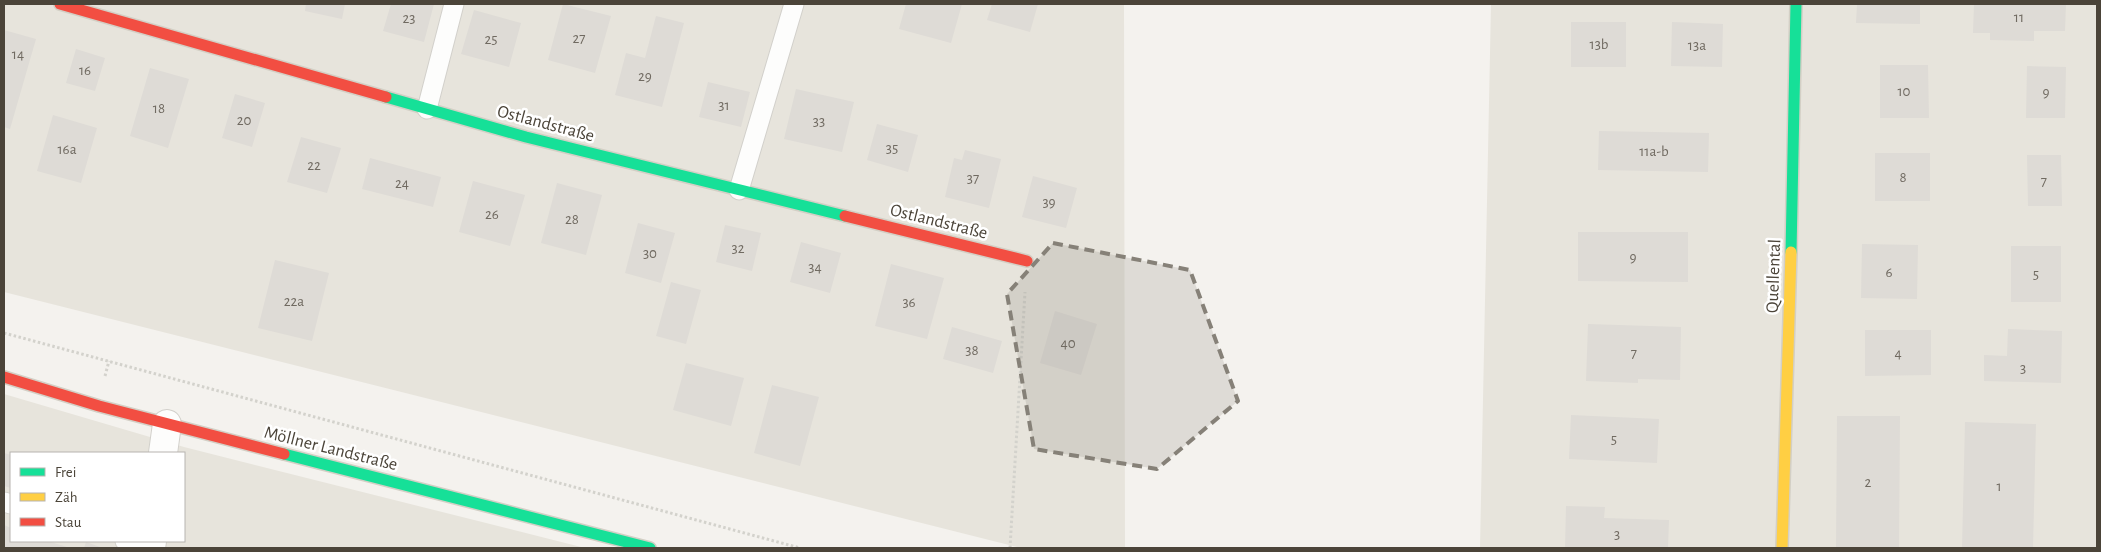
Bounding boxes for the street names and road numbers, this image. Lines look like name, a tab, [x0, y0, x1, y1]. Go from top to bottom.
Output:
street label: Ostlandstraße	[495, 102, 596, 146]
street label: Ostlandstraße	[888, 201, 989, 243]
street label: Quellental	[1764, 239, 1784, 313]
street label: Möllner Landstraße	[262, 424, 399, 474]

